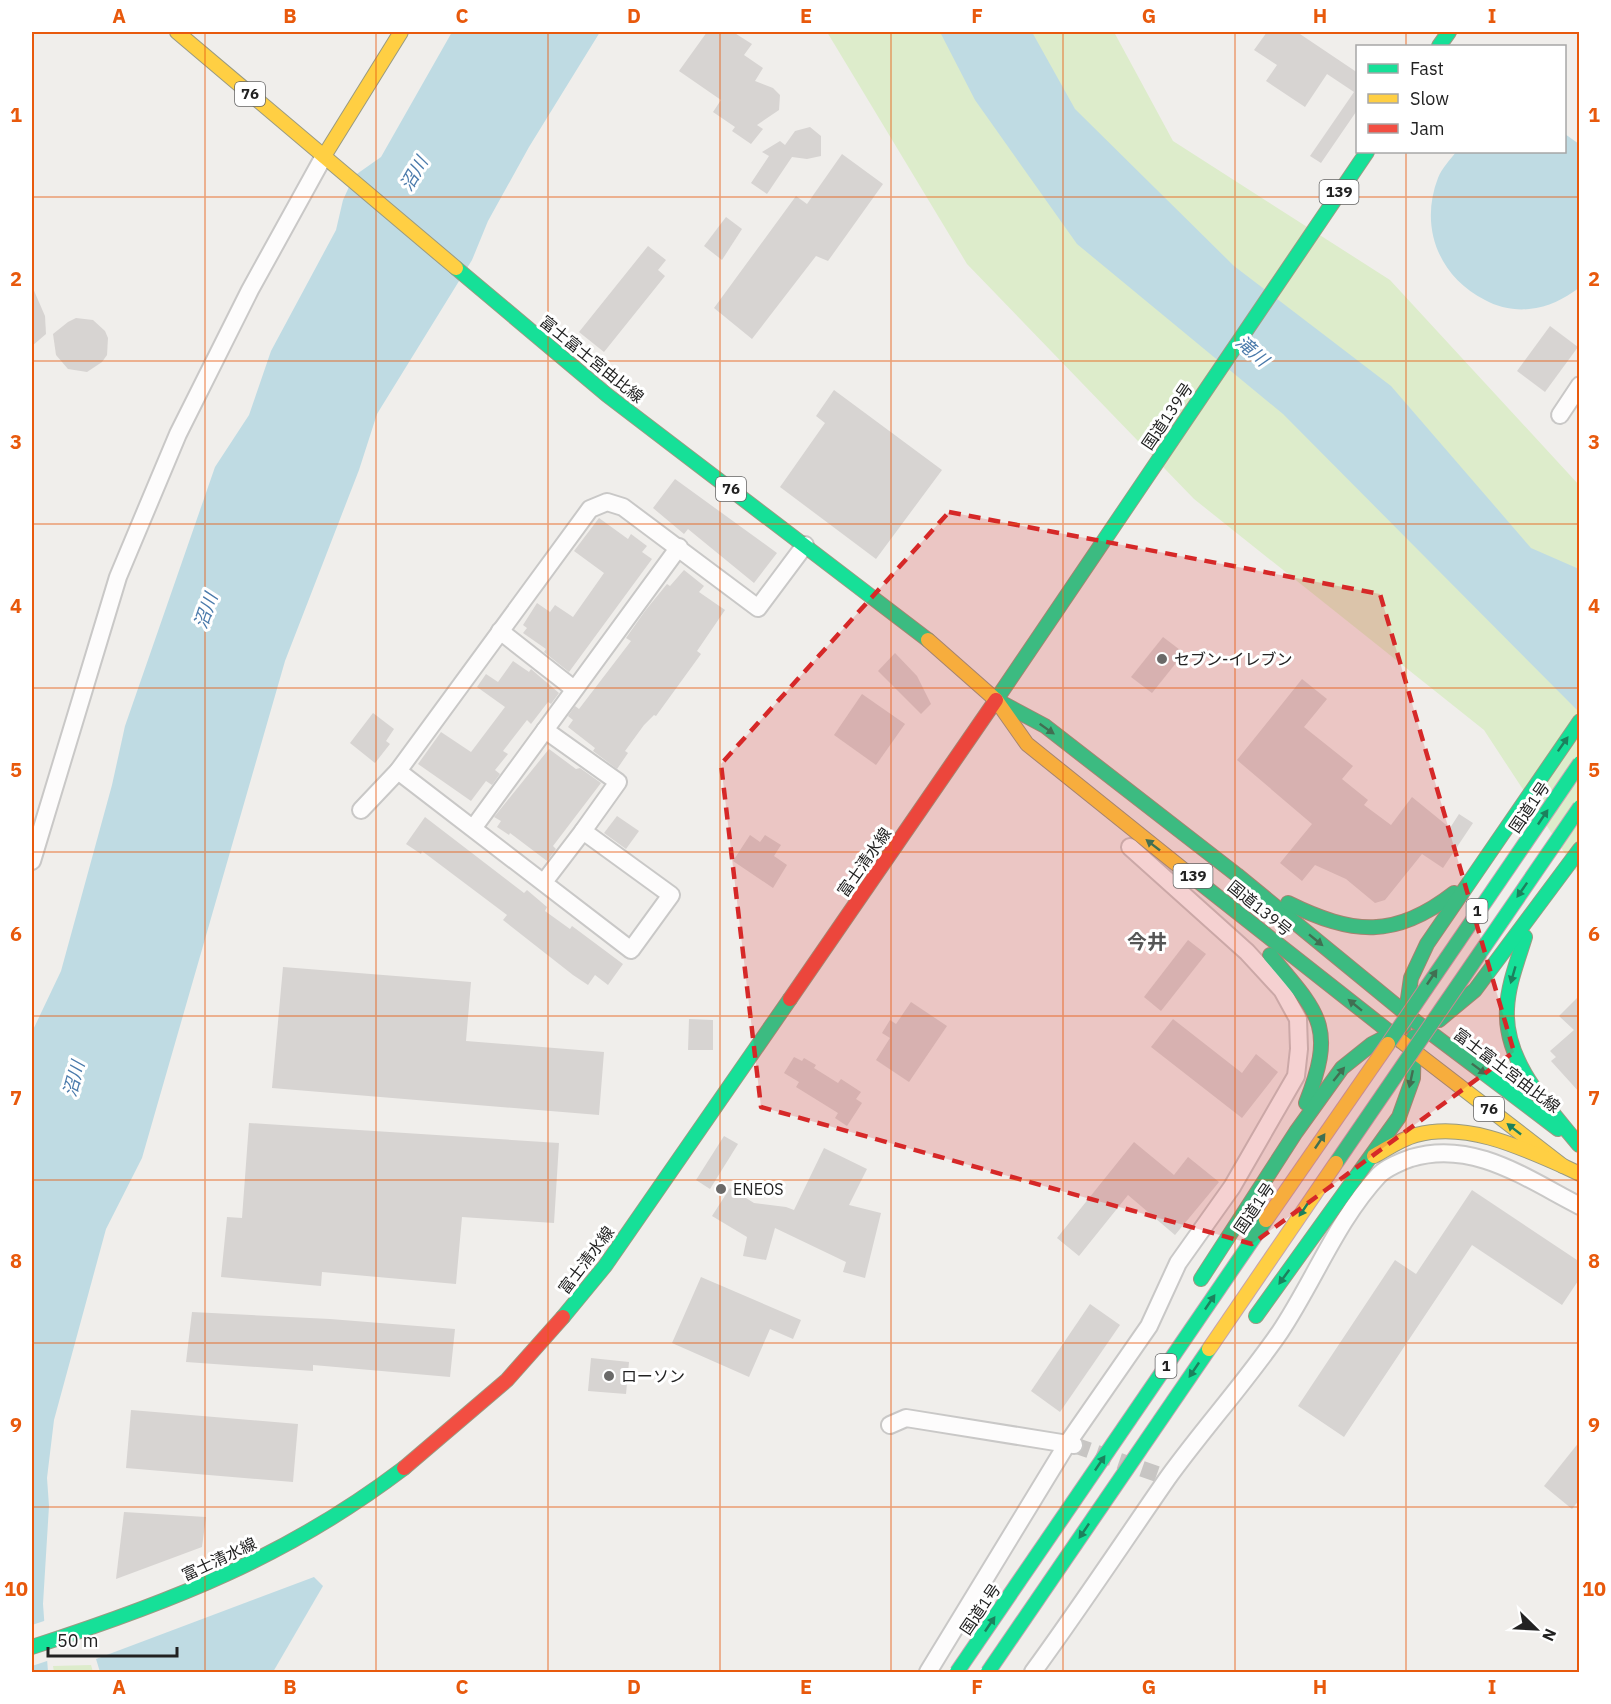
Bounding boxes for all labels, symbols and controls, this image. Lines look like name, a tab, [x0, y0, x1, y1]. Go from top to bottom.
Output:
text: A	[112, 2, 126, 29]
text: B	[283, 2, 297, 29]
text: C	[455, 2, 469, 29]
text: D	[627, 2, 641, 29]
text: E	[800, 2, 812, 29]
text: F	[971, 2, 983, 29]
text: G	[1142, 2, 1156, 29]
text: H	[1313, 2, 1327, 29]
text: I	[1488, 2, 1496, 29]
legend	[1356, 45, 1566, 153]
text: Fast	[1410, 57, 1444, 80]
road number: 76	[235, 82, 265, 106]
text: Slow	[1410, 87, 1449, 110]
text: 1	[10, 101, 22, 128]
text: 1	[1588, 101, 1600, 128]
text: Jam	[1410, 117, 1445, 140]
water label: 沼川	[395, 151, 434, 195]
road number: 139	[1320, 180, 1358, 204]
text: 2	[10, 265, 22, 292]
text: 2	[1588, 265, 1600, 292]
street label: 富士富士宮由比線	[536, 311, 648, 407]
water label: 滝川	[1231, 330, 1275, 372]
street label: 国道139号	[1137, 379, 1197, 453]
text: 3	[10, 428, 22, 455]
text: 3	[1588, 428, 1600, 455]
road number: 76	[716, 477, 746, 501]
water label: 沼川	[189, 588, 223, 632]
text: 4	[10, 592, 22, 619]
text: 4	[1588, 592, 1600, 619]
place label: セブン-イレブン	[1174, 649, 1292, 669]
marker: セブン-イレブン	[1155, 652, 1169, 666]
one-way arrow	[1039, 723, 1055, 735]
one-way arrow	[1557, 737, 1569, 753]
text: 5	[10, 756, 22, 783]
text: 5	[1588, 756, 1600, 783]
street label: 国道1号	[1505, 778, 1553, 836]
one-way arrow	[1537, 808, 1548, 825]
street label: 富士清水線	[833, 823, 895, 901]
one-way arrow	[1145, 840, 1160, 852]
road number: 139	[1174, 864, 1212, 888]
street label: 国道139号	[1224, 876, 1296, 940]
one-way arrow	[1517, 882, 1528, 898]
road number: 1	[1466, 899, 1488, 923]
text: 6	[10, 920, 22, 947]
text: 6	[1588, 920, 1600, 947]
district label: 今井	[1127, 928, 1167, 955]
one-way arrow	[1308, 933, 1324, 946]
one-way arrow	[1508, 966, 1517, 984]
one-way arrow	[1426, 970, 1438, 986]
one-way arrow	[1347, 999, 1363, 1012]
street label: 富士富士宮由比線	[1450, 1023, 1564, 1117]
water label: 沼川	[58, 1057, 90, 1099]
one-way arrow	[1470, 1063, 1486, 1075]
one-way arrow	[1333, 1066, 1345, 1081]
one-way arrow	[1406, 1070, 1415, 1089]
text: 7	[10, 1084, 22, 1111]
text: 7	[1588, 1084, 1600, 1111]
road number: 76	[1474, 1097, 1504, 1121]
one-way arrow	[1507, 1123, 1522, 1135]
one-way arrow	[1314, 1134, 1326, 1150]
place label: ENEOS	[733, 1179, 784, 1199]
street label: 国道1号	[1230, 1179, 1278, 1237]
marker: ENEOS	[714, 1182, 728, 1196]
one-way arrow	[1299, 1201, 1310, 1217]
street label: 富士清水線	[554, 1222, 618, 1298]
text: 8	[10, 1247, 22, 1274]
text: 8	[1588, 1247, 1600, 1274]
one-way arrow	[1278, 1269, 1290, 1285]
one-way arrow	[1204, 1295, 1216, 1311]
road number: 1	[1156, 1354, 1176, 1378]
one-way arrow	[1188, 1362, 1200, 1378]
place label: ローソン	[621, 1366, 685, 1386]
marker: ローソン	[602, 1369, 616, 1383]
text: 9	[10, 1411, 22, 1438]
text: 9	[1588, 1411, 1600, 1438]
one-way arrow	[1094, 1456, 1106, 1472]
one-way arrow	[1078, 1523, 1090, 1539]
street label: 富士清水線	[179, 1533, 259, 1585]
text: 10	[4, 1575, 28, 1602]
text: 10	[1582, 1575, 1606, 1602]
street label: 国道1号	[956, 1580, 1004, 1638]
north arrow	[1506, 1599, 1566, 1659]
one-way arrow	[984, 1617, 996, 1633]
scale bar	[48, 1620, 177, 1658]
text: N	[1538, 1626, 1561, 1644]
text: 50 m	[57, 1629, 99, 1652]
text: A	[112, 1673, 126, 1700]
text: B	[283, 1673, 297, 1700]
text: C	[455, 1673, 469, 1700]
text: D	[627, 1673, 641, 1700]
text: E	[800, 1673, 812, 1700]
text: F	[971, 1673, 983, 1700]
text: G	[1142, 1673, 1156, 1700]
text: H	[1313, 1673, 1327, 1700]
text: I	[1488, 1673, 1496, 1700]

